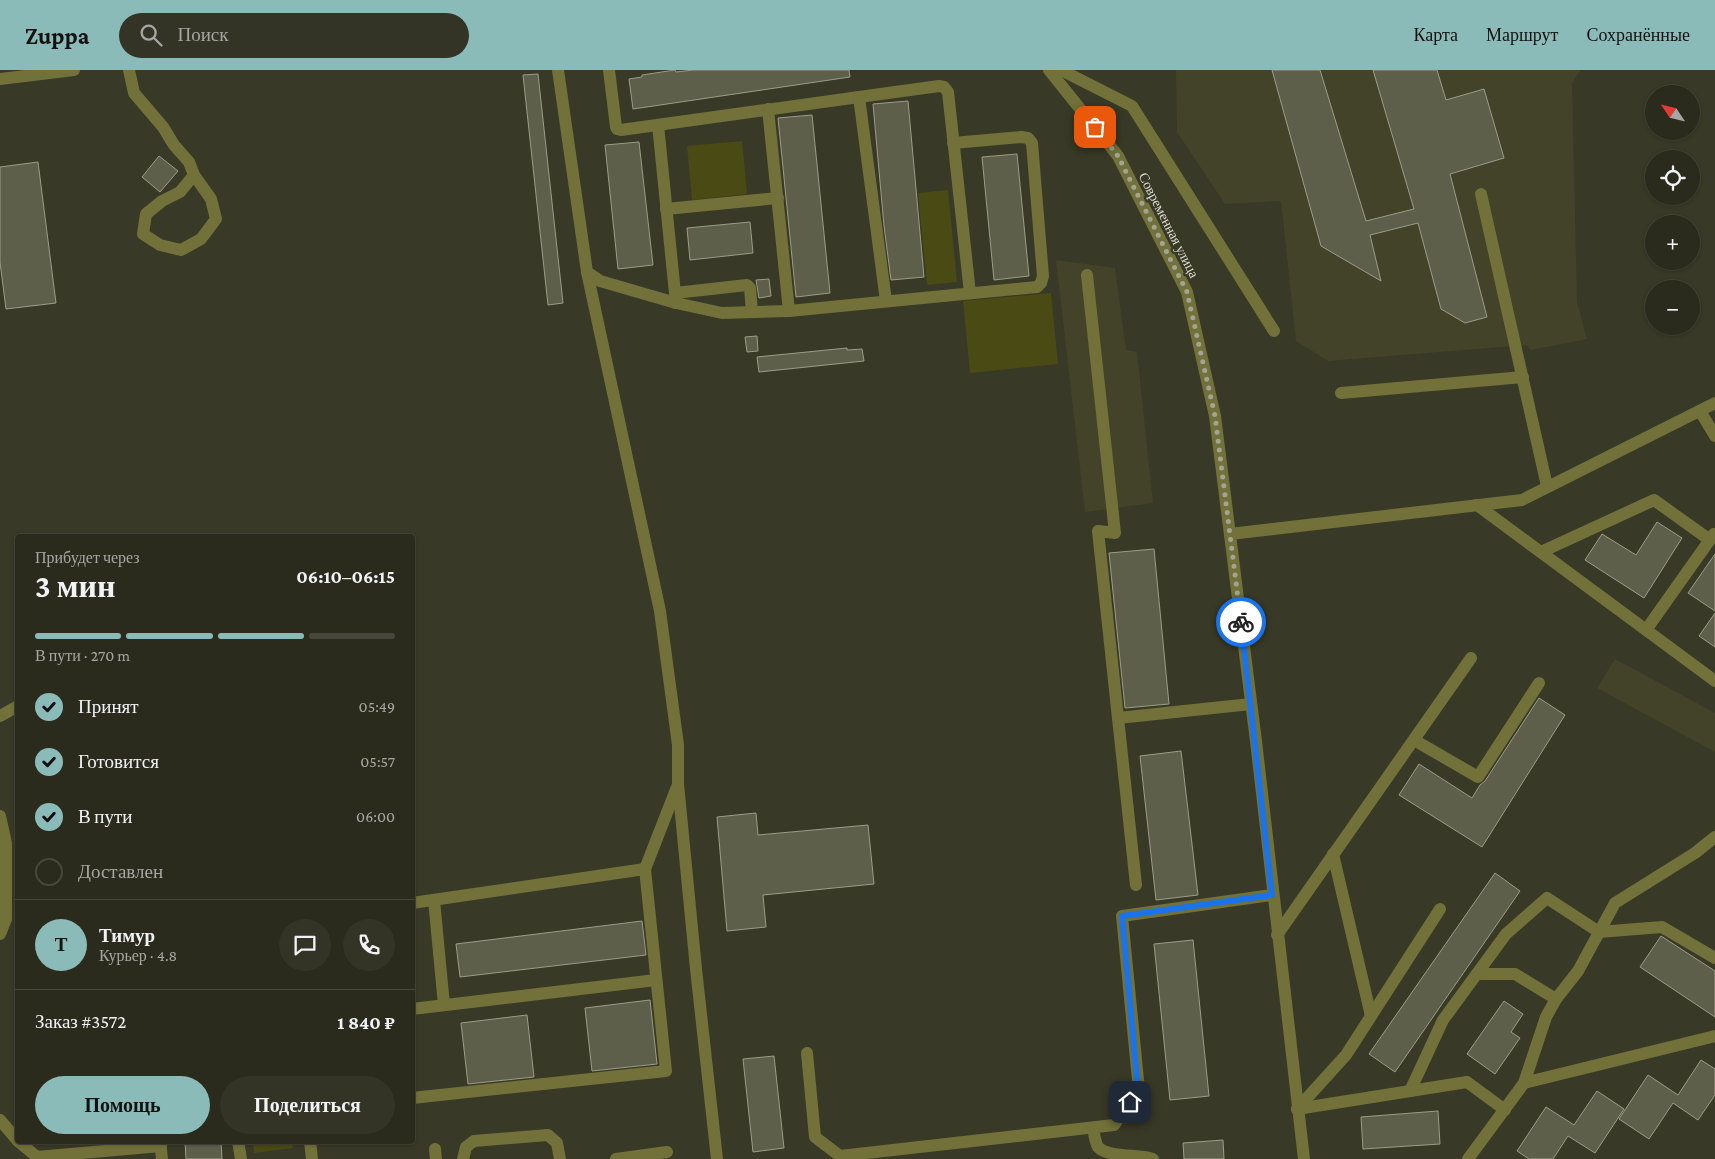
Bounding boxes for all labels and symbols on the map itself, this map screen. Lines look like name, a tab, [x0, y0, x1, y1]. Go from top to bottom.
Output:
north arrow	[1645, 85, 1700, 140]
pin	[1074, 106, 1116, 148]
street label: Современная улица	[1136, 170, 1203, 281]
courier	[1216, 597, 1266, 647]
pin	[1109, 1081, 1151, 1123]

